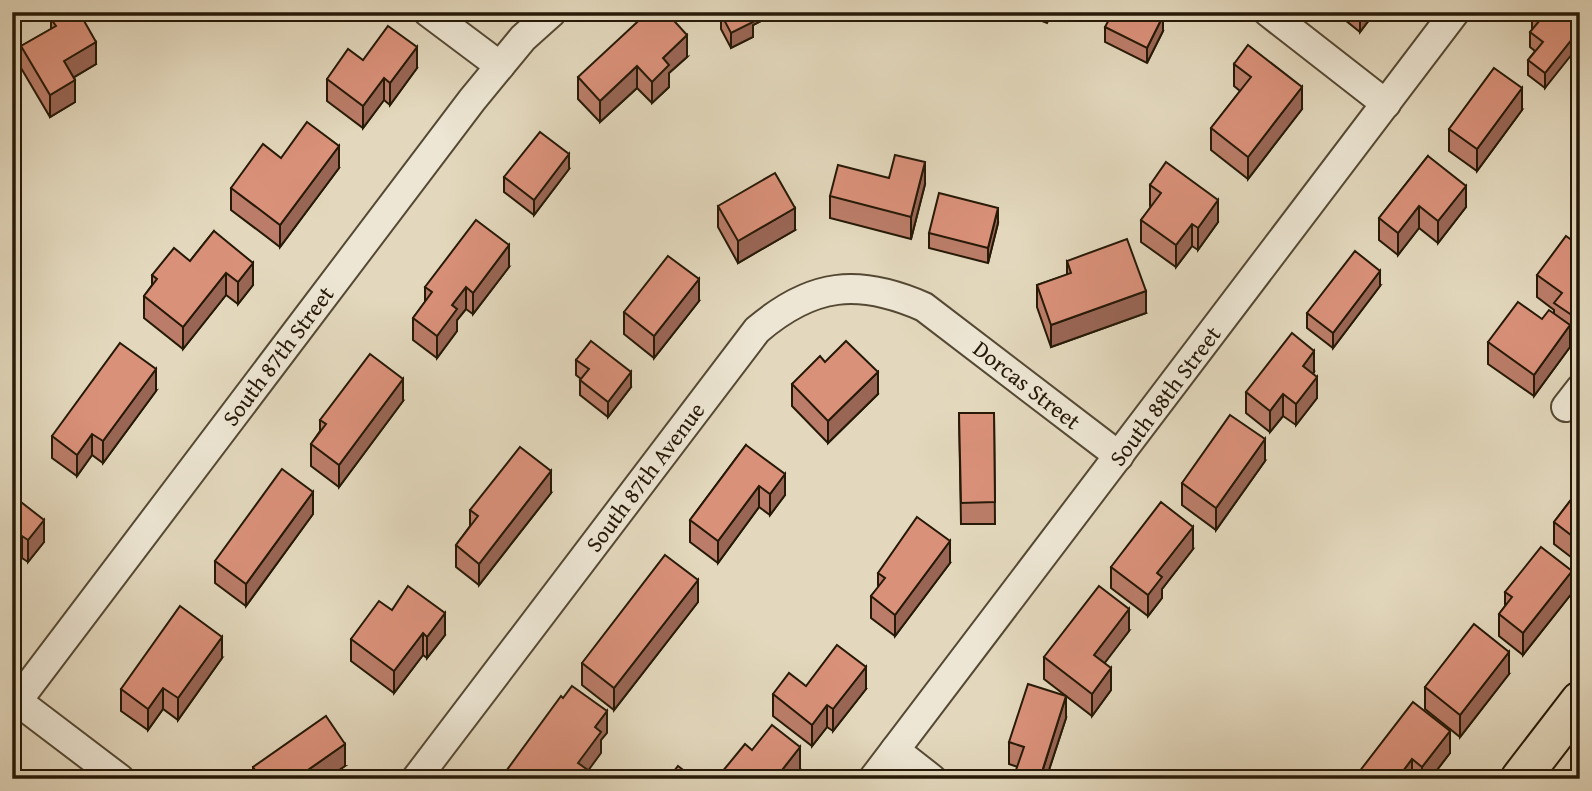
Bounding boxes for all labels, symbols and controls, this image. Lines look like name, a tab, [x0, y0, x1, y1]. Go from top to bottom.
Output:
street label: South 87th Street	[214, 279, 341, 433]
street label: South 88th Street	[1101, 319, 1228, 473]
street label: Dorcas Street	[967, 332, 1088, 437]
street label: South 87th Avenue	[577, 395, 712, 559]

